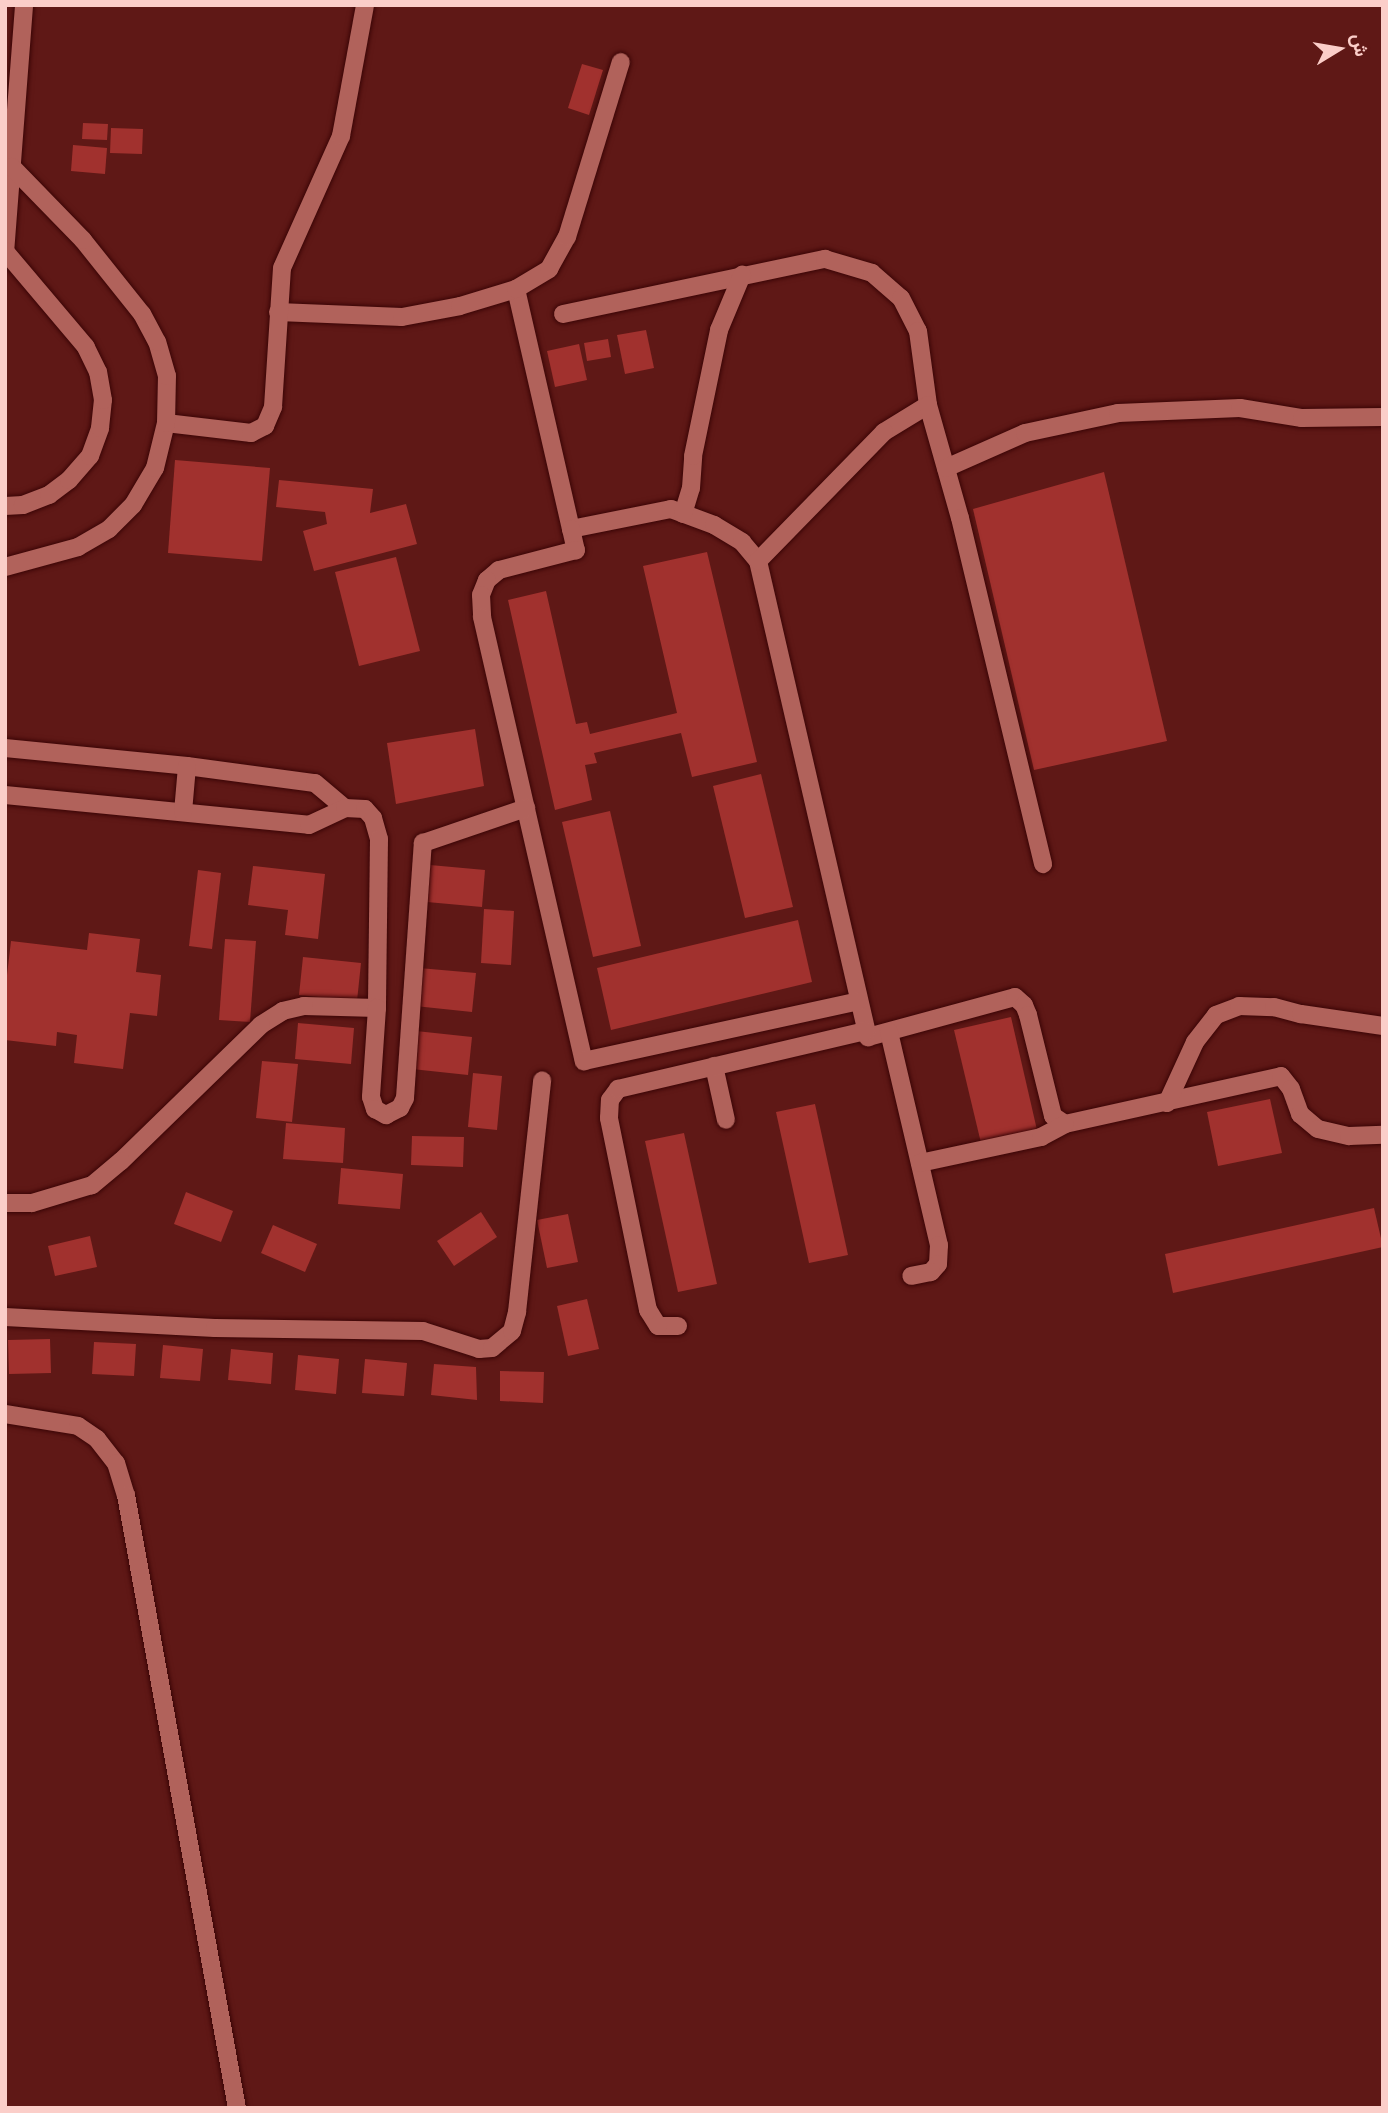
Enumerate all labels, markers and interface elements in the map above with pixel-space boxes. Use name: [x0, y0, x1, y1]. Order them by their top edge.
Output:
north arrow: [1304, 14, 1374, 84]
text: ش: [1347, 31, 1374, 58]

